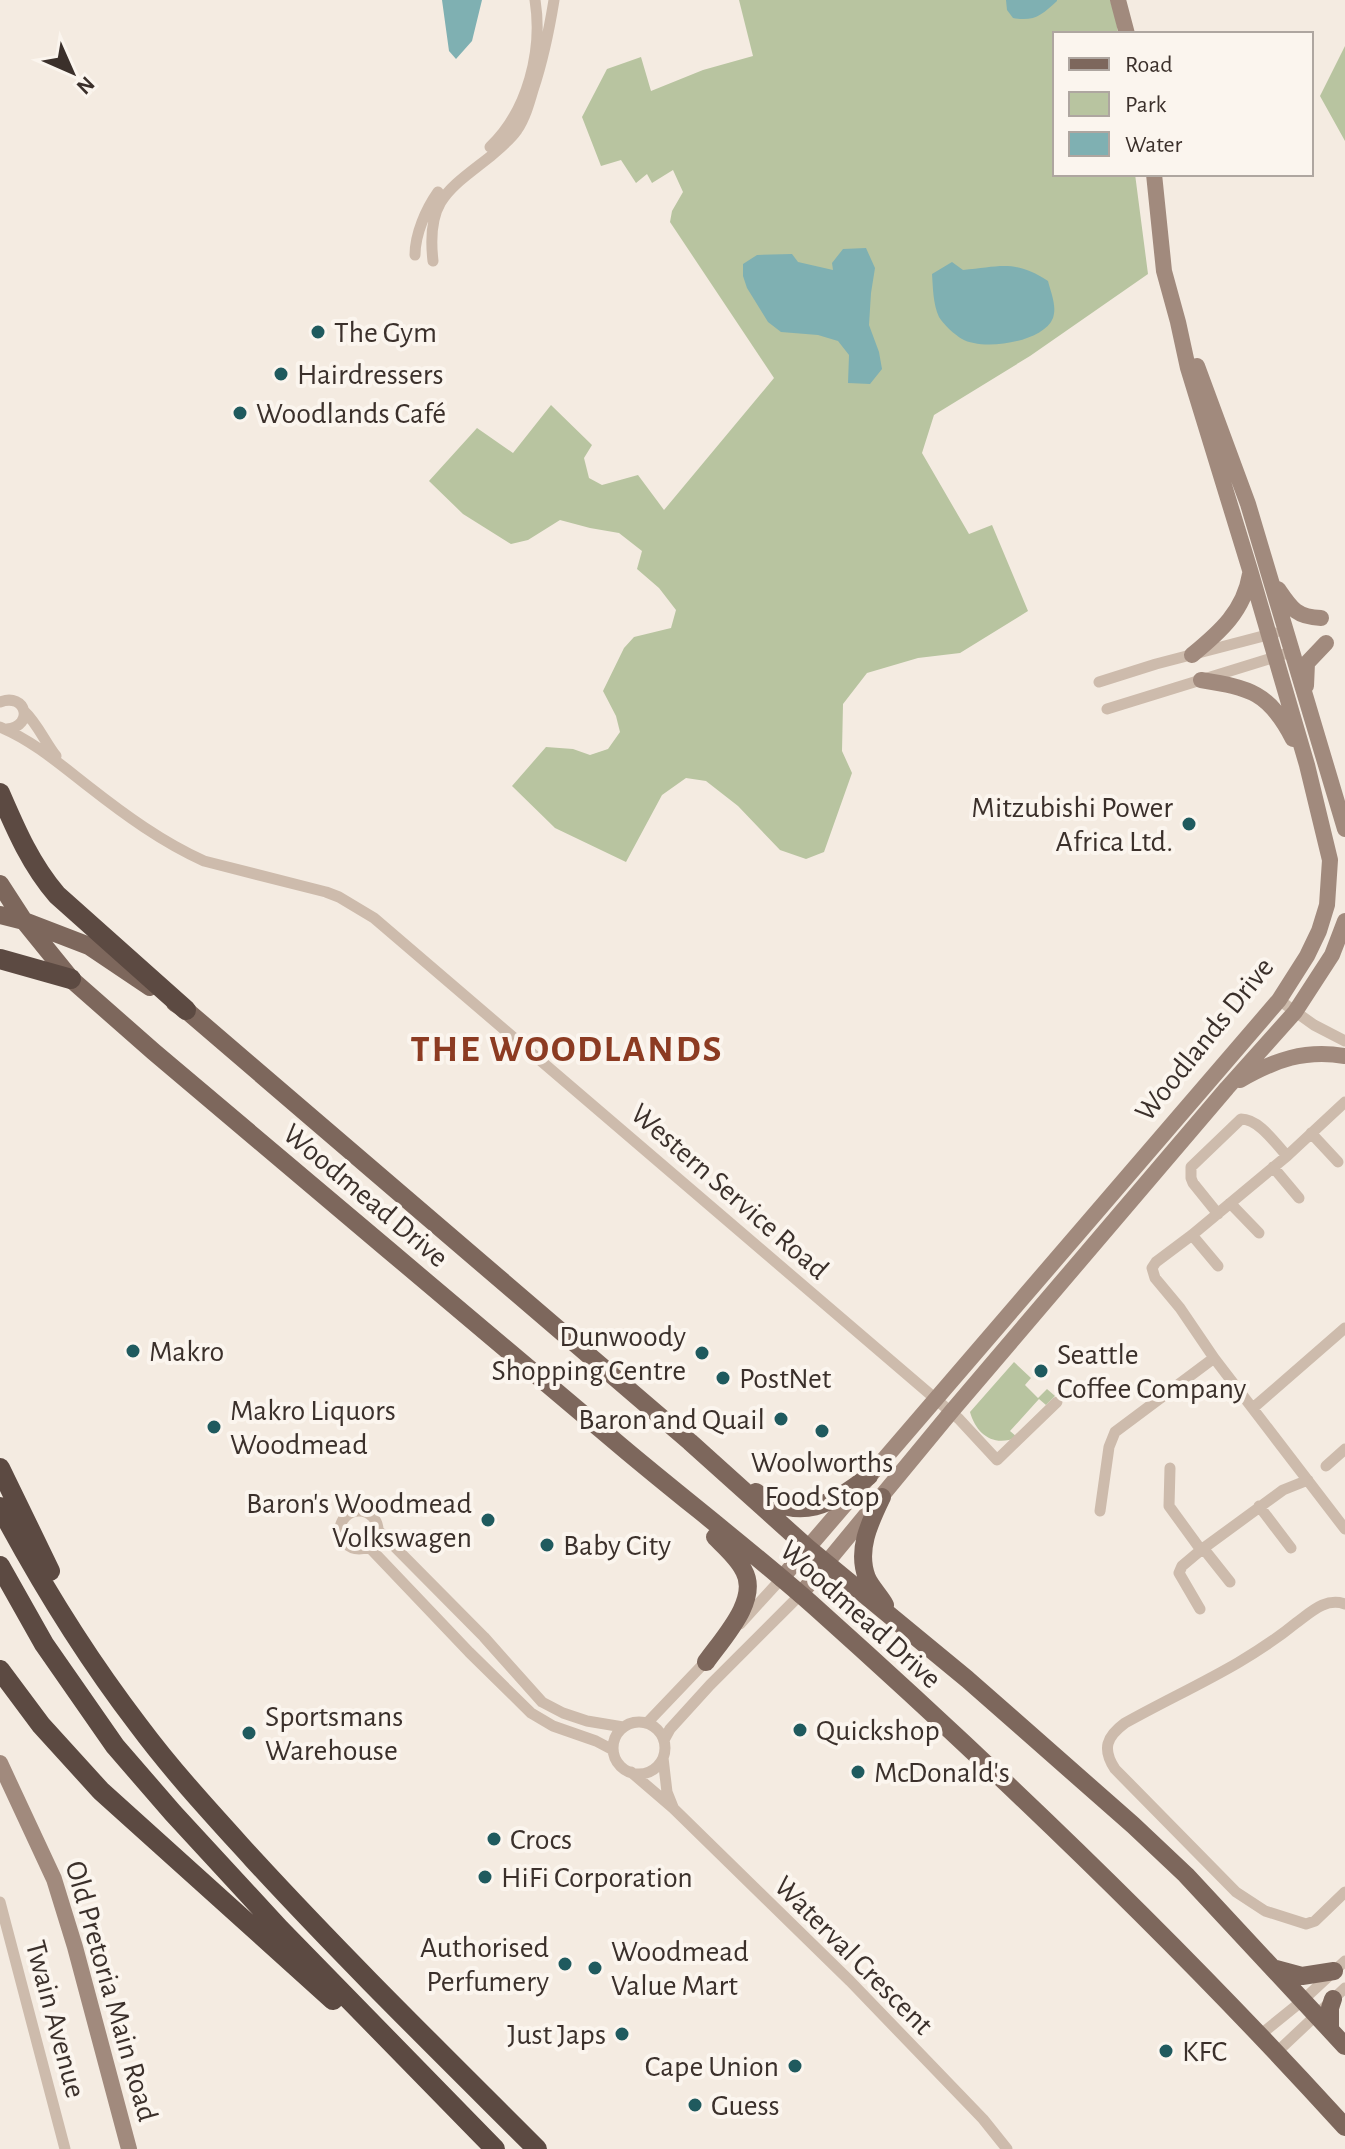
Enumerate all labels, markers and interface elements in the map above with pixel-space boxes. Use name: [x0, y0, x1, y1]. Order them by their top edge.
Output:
north arrow: [32, 32, 112, 112]
legend: [1053, 32, 1313, 176]
text: Road: [1125, 53, 1173, 77]
text: N: [72, 72, 99, 99]
text: Park: [1125, 93, 1166, 117]
text: Water: [1125, 133, 1183, 157]
place label: The Gym: [334, 318, 437, 348]
marker: The Gym: [309, 323, 327, 341]
place label: Hairdressers: [297, 360, 444, 390]
marker: Hairdressers: [272, 365, 290, 383]
place label: Woodlands Café: [256, 399, 446, 429]
marker: Woodlands Café: [231, 404, 249, 422]
place label: Mitzubishi Power Africa Ltd.: [971, 793, 1173, 857]
marker: Mitzubishi Power Africa Ltd.: [1180, 815, 1198, 833]
street label: Woodlands Drive: [1130, 952, 1280, 1127]
district label: THE WOODLANDS: [411, 1031, 723, 1069]
street label: Western Service Road: [625, 1098, 834, 1285]
street label: Woodmead Drive: [277, 1118, 454, 1273]
place label: Dunwoody Shopping Centre: [492, 1322, 686, 1386]
place label: Makro: [149, 1337, 224, 1367]
place label: Seattle Coffee Company: [1057, 1340, 1247, 1404]
marker: Makro: [124, 1342, 142, 1360]
marker: Dunwoody Shopping Centre: [693, 1344, 711, 1362]
marker: Seattle Coffee Company: [1032, 1362, 1050, 1380]
place label: PostNet: [739, 1364, 832, 1394]
marker: PostNet: [714, 1369, 732, 1387]
place label: Makro Liquors Woodmead: [230, 1396, 396, 1460]
place label: Baron and Quail: [578, 1405, 765, 1435]
marker: Baron and Quail: [772, 1410, 790, 1428]
marker: Makro Liquors Woodmead: [205, 1418, 223, 1436]
marker: Woolworths Food Stop: [813, 1422, 831, 1440]
place label: Woolworths Food Stop: [751, 1448, 893, 1512]
place label: Baron's Woodmead Volkswagen: [246, 1489, 472, 1553]
marker: Baron's Woodmead Volkswagen: [479, 1511, 497, 1529]
place label: Baby City: [563, 1531, 671, 1561]
street label: Woodmead Drive: [774, 1535, 947, 1694]
marker: Baby City: [538, 1536, 556, 1554]
place label: Sportsmans Warehouse: [265, 1702, 403, 1766]
place label: Quickshop: [816, 1716, 940, 1746]
marker: Quickshop: [791, 1721, 809, 1739]
marker: Sportsmans Warehouse: [240, 1724, 258, 1742]
place label: McDonald's: [874, 1758, 1010, 1788]
marker: McDonald's: [849, 1763, 867, 1781]
place label: Crocs: [510, 1825, 572, 1855]
marker: Crocs: [485, 1830, 503, 1848]
street label: Old Pretoria Main Road: [59, 1858, 163, 2125]
place label: HiFi Corporation: [501, 1863, 693, 1893]
marker: HiFi Corporation: [476, 1868, 494, 1886]
street label: Waterval Crescent: [768, 1871, 939, 2041]
place label: Authorised Perfumery: [420, 1933, 549, 1997]
street label: Twain Avenue: [20, 1937, 90, 2101]
place label: Woodmead Value Mart: [611, 1937, 749, 2001]
marker: Authorised Perfumery: [556, 1955, 574, 1973]
marker: Woodmead Value Mart: [586, 1959, 604, 1977]
place label: Just Japs: [507, 2020, 606, 2050]
marker: Just Japs: [613, 2025, 631, 2043]
place label: KFC: [1182, 2037, 1227, 2067]
marker: KFC: [1157, 2042, 1175, 2060]
place label: Cape Union: [645, 2052, 779, 2082]
marker: Cape Union: [786, 2057, 804, 2075]
place label: Guess: [711, 2091, 780, 2121]
marker: Guess: [686, 2096, 704, 2114]

